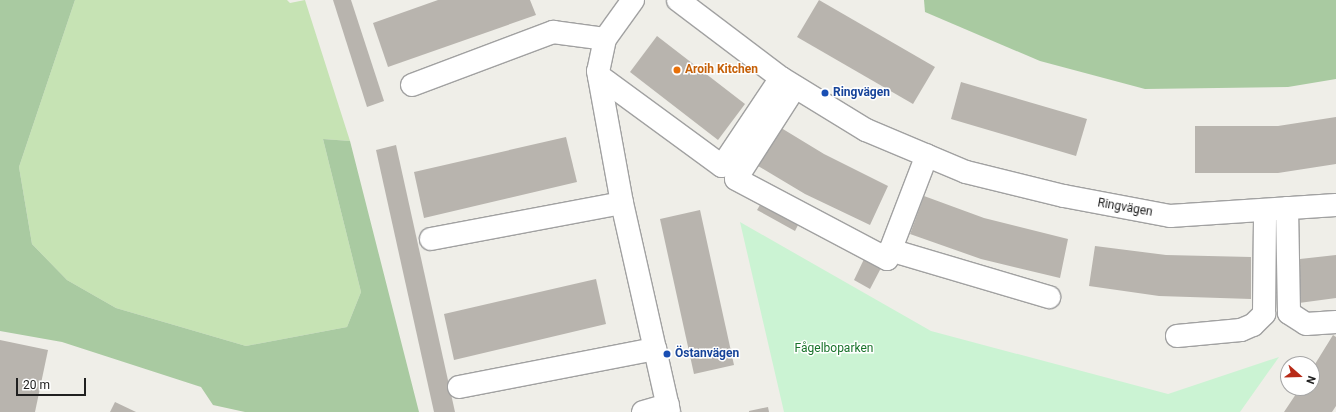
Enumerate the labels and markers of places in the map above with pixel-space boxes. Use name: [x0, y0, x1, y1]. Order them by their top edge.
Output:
place label: Aroih Kitchen: [685, 63, 758, 77]
marker: Aroih Kitchen: [672, 65, 682, 75]
place label: Ringvägen: [833, 86, 890, 100]
marker: Ringvägen: [820, 88, 830, 98]
place label: Östanvägen: [675, 347, 739, 361]
marker: Östanvägen: [662, 349, 672, 359]

